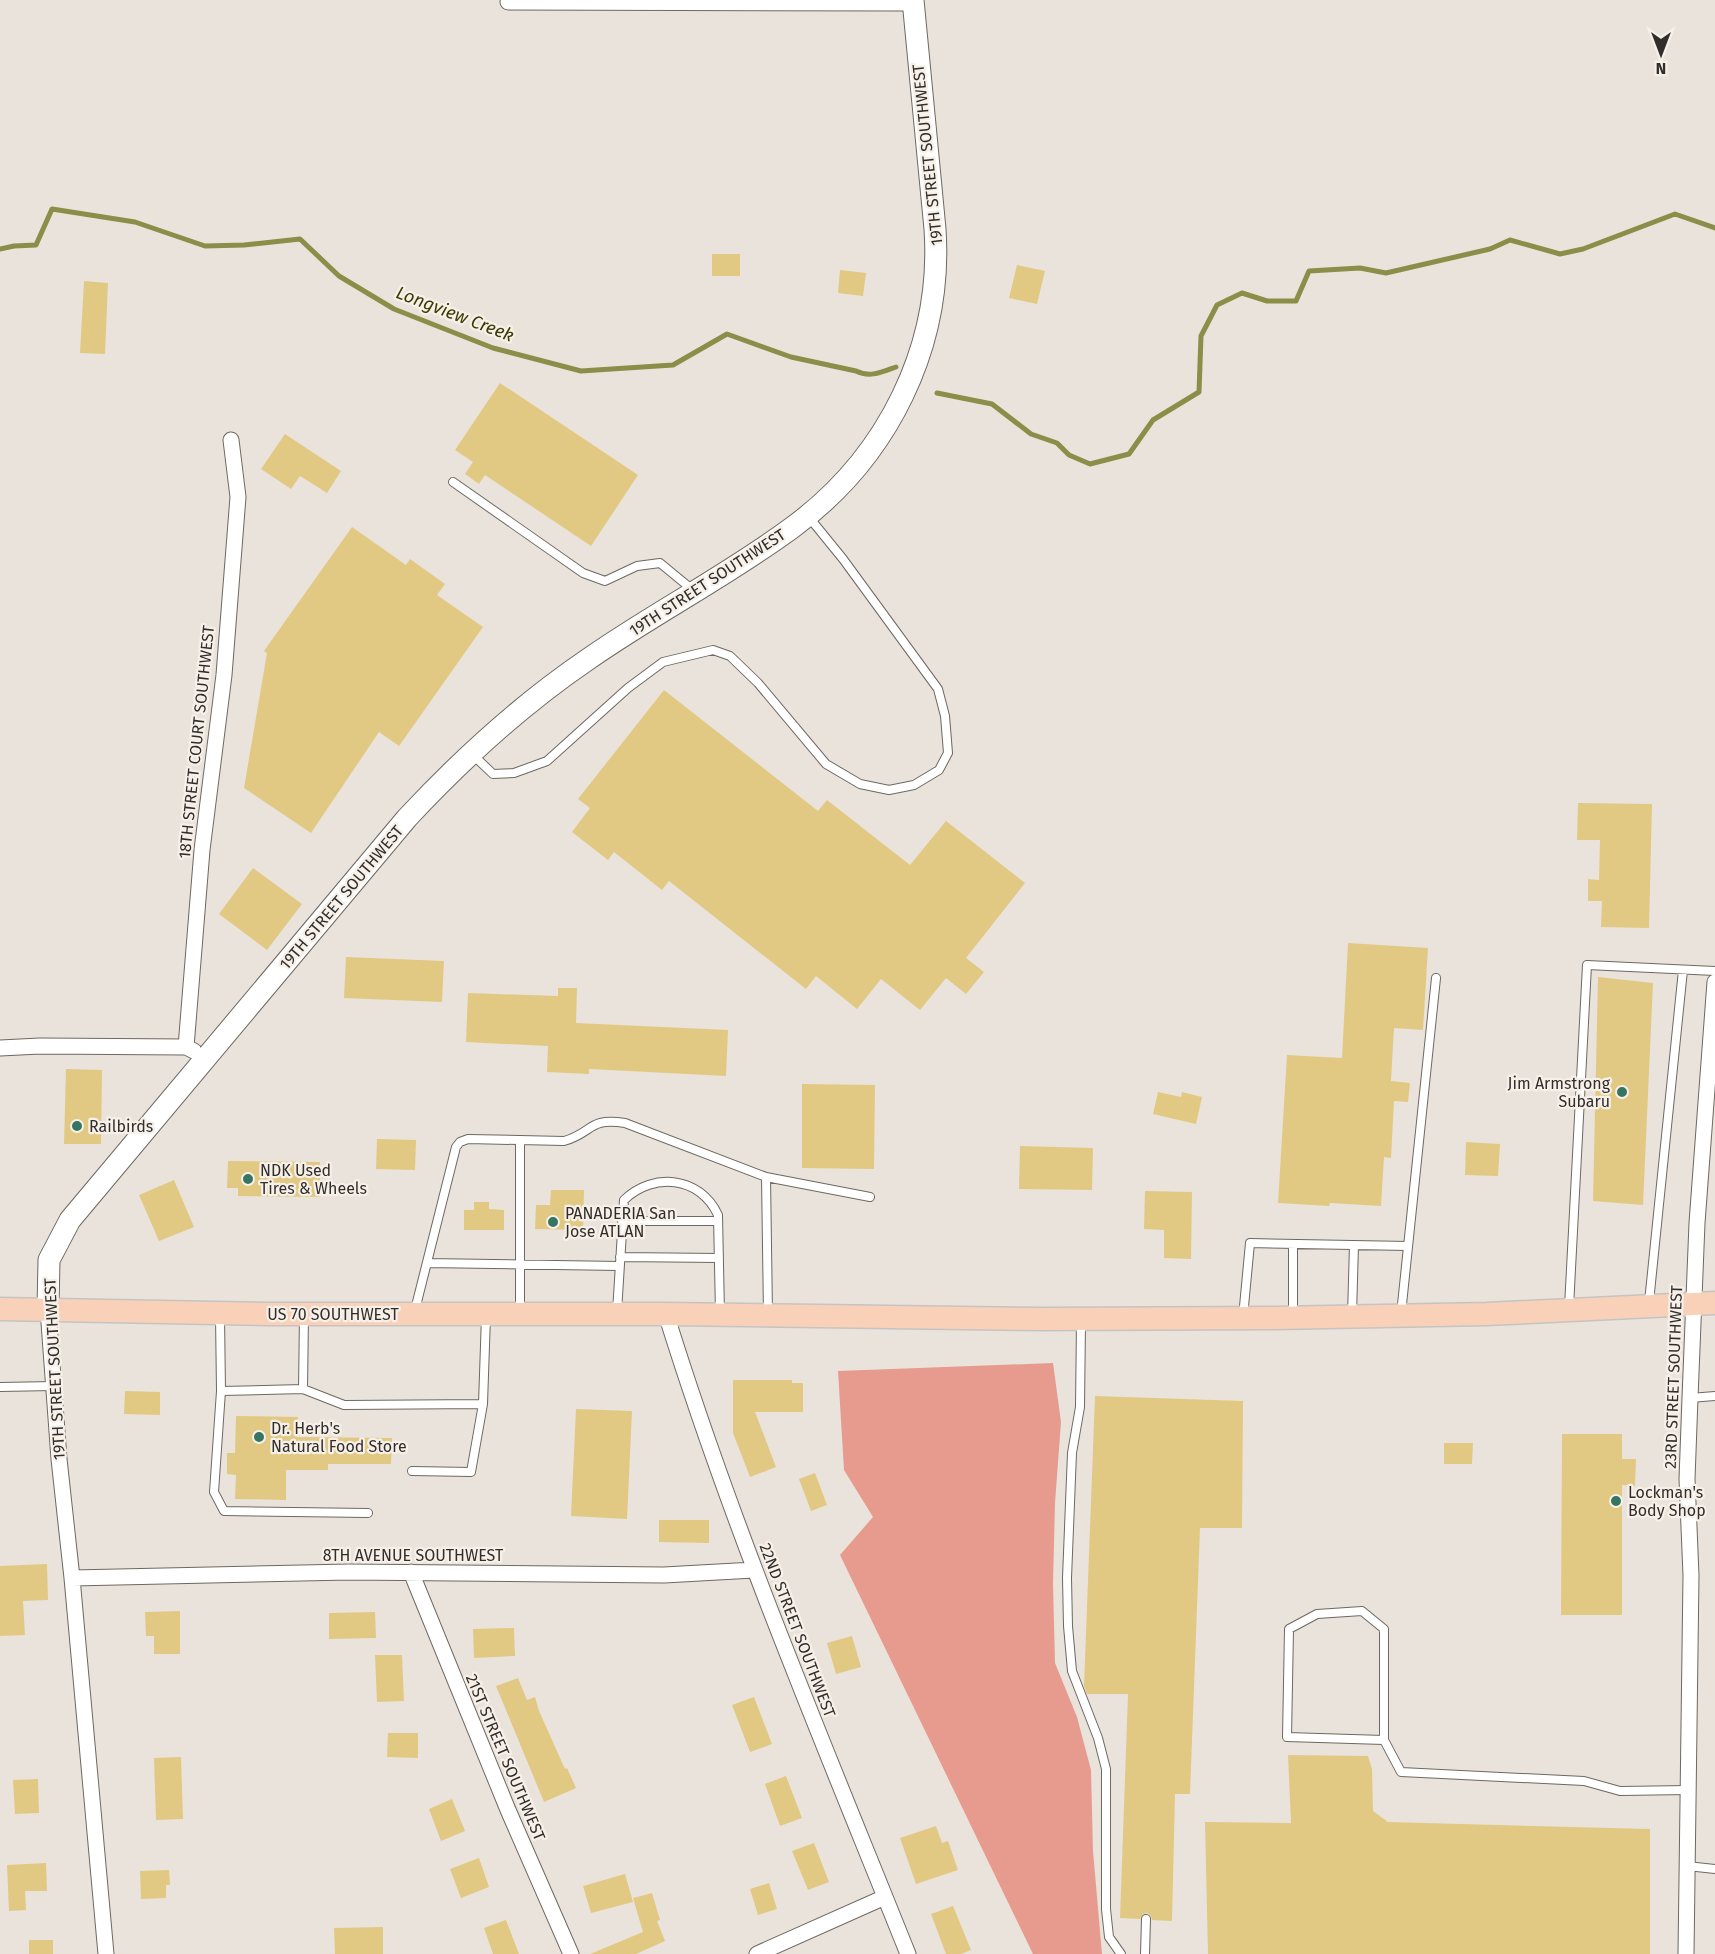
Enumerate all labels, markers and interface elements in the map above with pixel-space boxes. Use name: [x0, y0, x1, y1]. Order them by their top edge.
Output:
north arrow: [1631, 24, 1691, 84]
text: N: [1656, 59, 1666, 78]
street label: 19TH STREET SOUTHWEST: [908, 63, 946, 247]
water label: Longview Creek: [393, 281, 517, 347]
street label: 19TH STREET SOUTHWEST: [626, 524, 789, 640]
street label: 18TH STREET COURT SOUTHWEST: [175, 624, 218, 860]
street label: 19TH STREET SOUTHWEST: [276, 821, 408, 973]
place label: Jim Armstrong Subaru: [1508, 1074, 1611, 1111]
marker: Jim Armstrong Subaru: [1615, 1085, 1629, 1099]
place label: Railbirds: [89, 1117, 153, 1136]
marker: Railbirds: [70, 1119, 84, 1133]
place label: NDK Used Tires & Wheels: [260, 1161, 367, 1198]
marker: NDK Used Tires & Wheels: [241, 1172, 255, 1186]
place label: PANADERIA San Jose ATLAN: [565, 1204, 676, 1241]
marker: PANADERIA San Jose ATLAN: [546, 1215, 560, 1229]
street label: 19TH STREET SOUTHWEST: [40, 1277, 69, 1460]
street label: 23RD STREET SOUTHWEST: [1661, 1284, 1686, 1469]
street label: US 70 SOUTHWEST: [267, 1305, 399, 1324]
place label: Dr. Herb's Natural Food Store: [271, 1419, 407, 1456]
marker: Dr. Herb's Natural Food Store: [252, 1430, 266, 1444]
place label: Lockman's Body Shop: [1628, 1483, 1706, 1520]
marker: Lockman's Body Shop: [1609, 1494, 1623, 1508]
street label: 22ND STREET SOUTHWEST: [756, 1540, 840, 1721]
street label: 8TH AVENUE SOUTHWEST: [323, 1546, 504, 1565]
street label: 21ST STREET SOUTHWEST: [462, 1671, 550, 1844]

